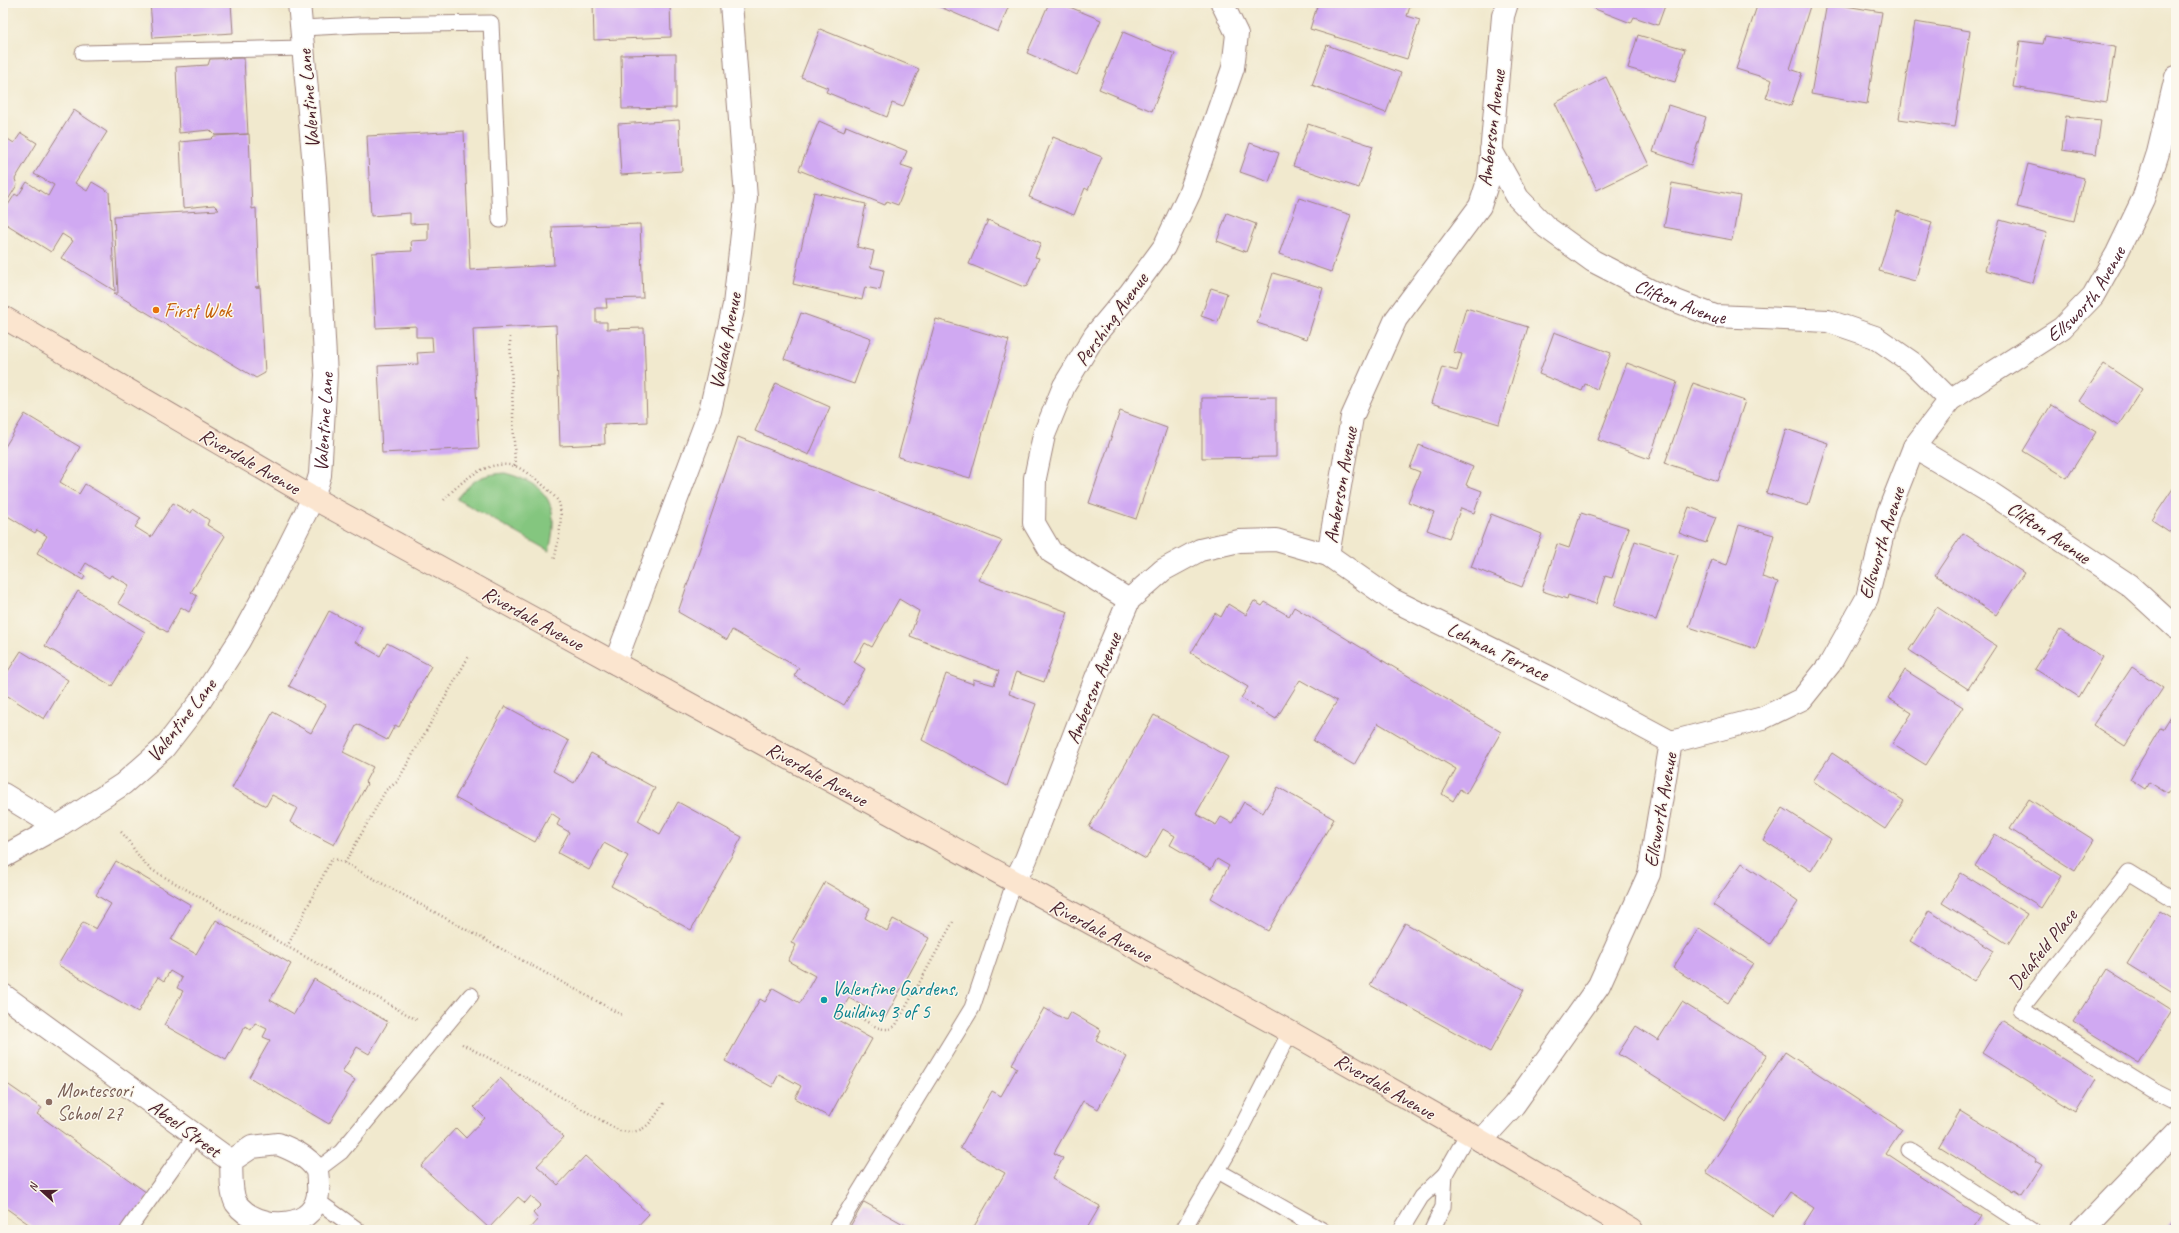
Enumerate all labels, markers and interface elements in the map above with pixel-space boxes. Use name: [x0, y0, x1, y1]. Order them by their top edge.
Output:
street label: Valentine Lane: [292, 47, 325, 149]
street label: Amberson Avenue: [1472, 67, 1511, 188]
street label: Ellsworth Avenue: [2042, 241, 2132, 348]
street label: Pershing Avenue: [1069, 267, 1154, 371]
street label: Clifton Avenue: [1631, 273, 1727, 330]
street label: Valdale Avenue: [704, 289, 747, 391]
place label: First Wok: [164, 298, 233, 323]
marker: First Wok: [151, 305, 161, 315]
street label: Valentine Lane: [308, 370, 339, 472]
street label: Riverdale Avenue: [195, 423, 306, 501]
street label: Amberson Avenue: [1318, 424, 1363, 545]
street label: Ellsworth Avenue: [1853, 483, 1911, 602]
street label: Clifton Avenue: [2002, 495, 2096, 570]
street label: Riverdale Avenue: [478, 580, 589, 657]
street label: Lehman Terrace: [1443, 616, 1554, 687]
street label: Amberson Avenue: [1060, 628, 1128, 747]
street label: Valentine Lane: [141, 672, 223, 767]
street label: Riverdale Avenue: [762, 736, 873, 813]
street label: Ellsworth Avenue: [1638, 750, 1683, 869]
street label: Riverdale Avenue: [1046, 893, 1157, 968]
street label: Delafield Place: [2002, 903, 2083, 995]
place label: Valentine Gardens, Building 3 of 5: [832, 976, 958, 1024]
marker: Valentine Gardens, Building 3 of 5: [819, 995, 829, 1005]
street label: Riverdale Avenue: [1330, 1048, 1441, 1126]
place label: Montessori School 27: [57, 1078, 134, 1126]
street label: Abeel Street: [144, 1094, 228, 1164]
marker: Montessori School 27: [44, 1097, 54, 1107]
north arrow: [22, 1171, 62, 1211]
text: N: [25, 1180, 41, 1193]

